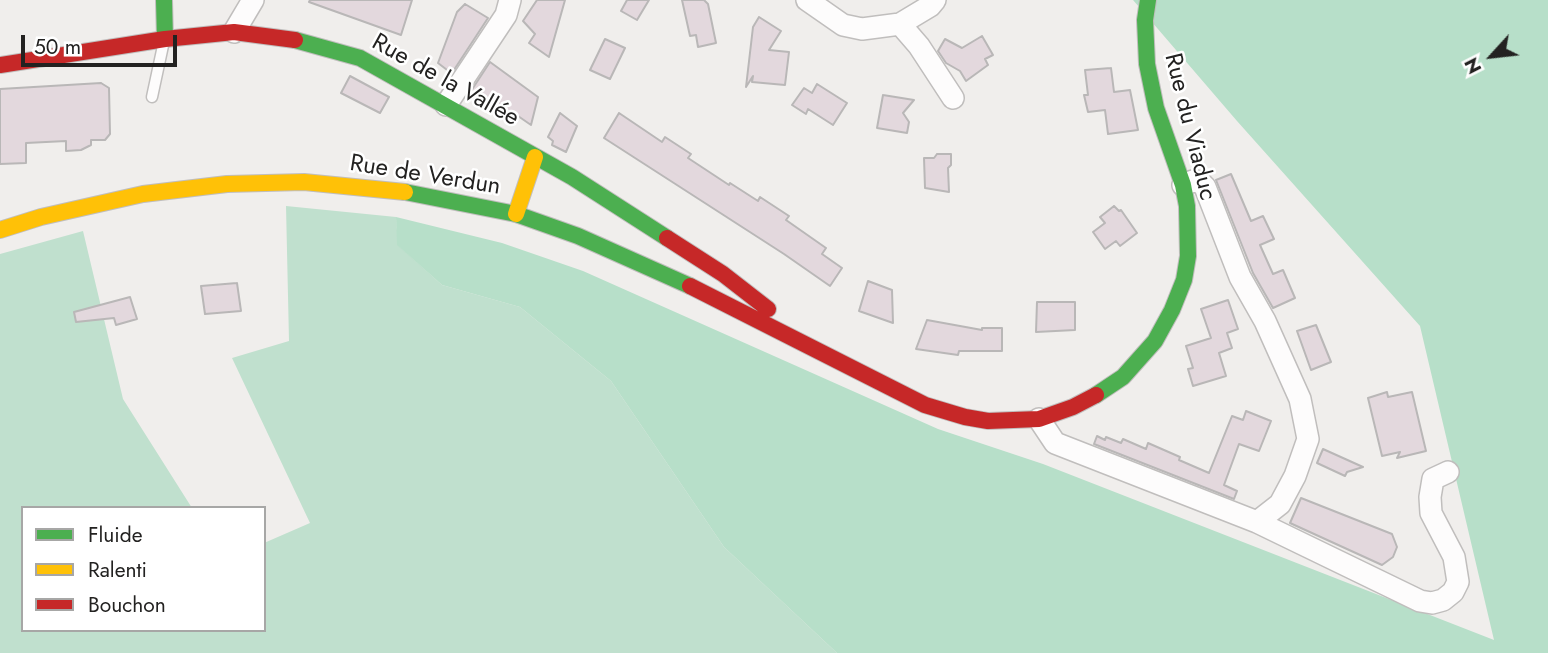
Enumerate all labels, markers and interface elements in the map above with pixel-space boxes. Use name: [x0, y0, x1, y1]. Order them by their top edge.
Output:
scale bar: [24, 21, 180, 65]
north arrow: [1457, 21, 1527, 91]
street label: Rue de la Vallée: [366, 29, 524, 133]
text: 50 m: [34, 32, 81, 62]
street label: Rue du Viaduc: [1157, 51, 1221, 203]
text: N: [1457, 53, 1488, 79]
street label: Rue de Verdun: [348, 150, 502, 202]
legend: [21, 506, 266, 632]
text: Fluide: [88, 520, 143, 550]
text: Ralenti: [88, 555, 147, 585]
text: Bouchon: [88, 590, 166, 620]

